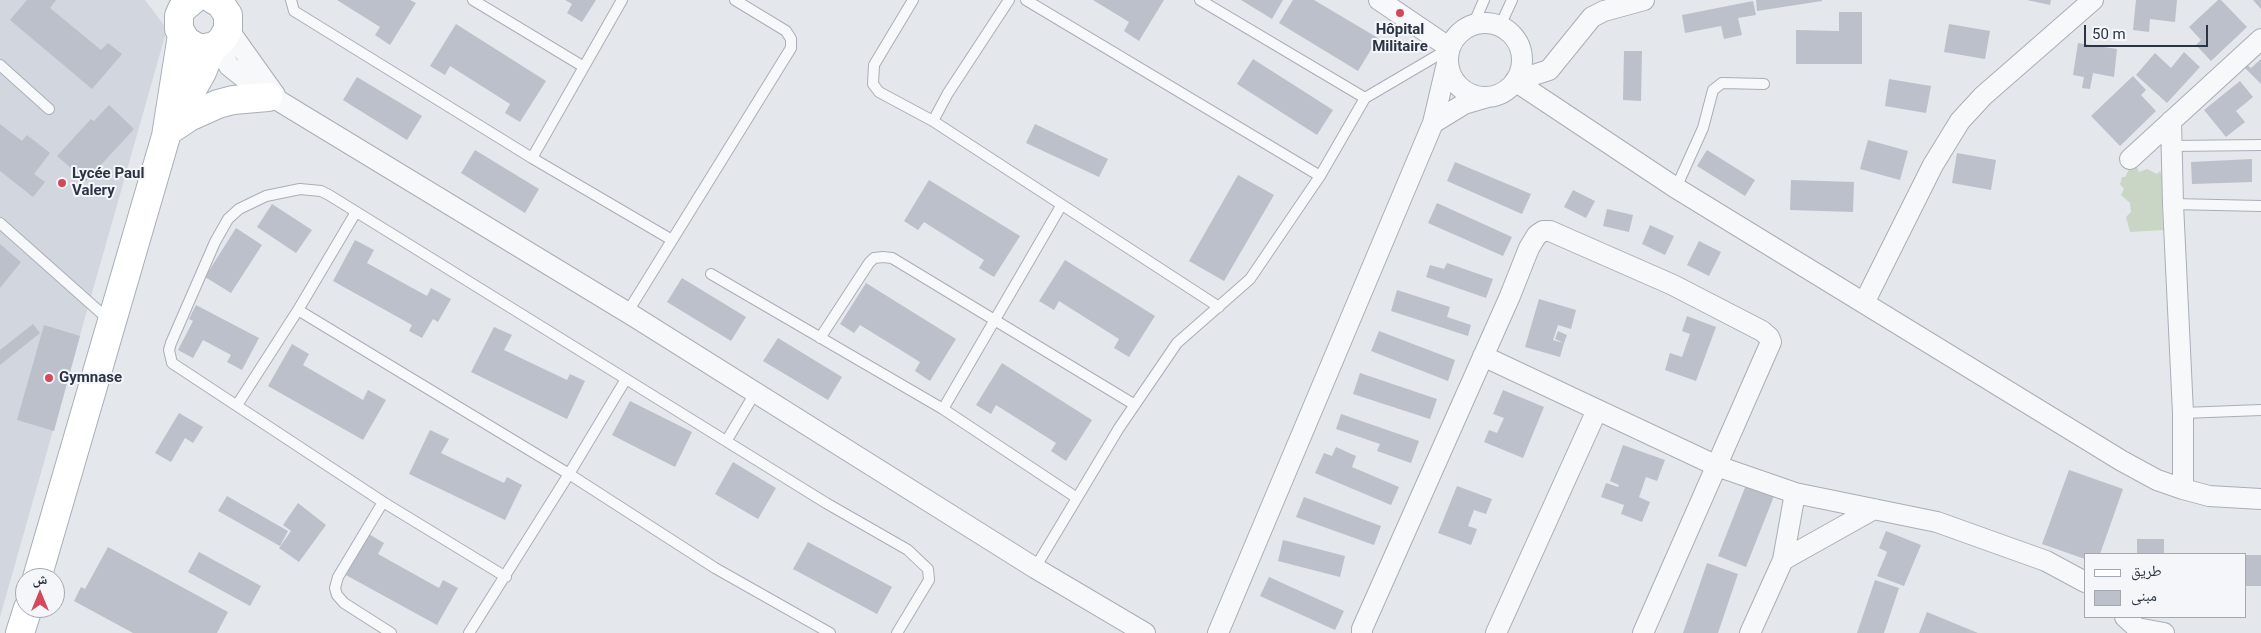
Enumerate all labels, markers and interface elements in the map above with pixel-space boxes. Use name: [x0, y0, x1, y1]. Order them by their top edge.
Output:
marker: Hôpital Militaire: [1394, 7, 1406, 19]
scale bar: [2086, 15, 2210, 47]
place label: Hôpital Militaire: [1372, 21, 1428, 56]
text: 50 m: [2092, 25, 2126, 43]
place label: Lycée Paul Valery: [72, 165, 144, 200]
marker: Lycée Paul Valery: [56, 177, 68, 189]
place label: Gymnase: [59, 369, 122, 387]
marker: Gymnase: [43, 372, 55, 384]
legend: [2084, 553, 2246, 618]
text: طريق: [2131, 562, 2162, 580]
north arrow: [15, 568, 65, 618]
text: ش: [33, 571, 47, 587]
text: مبنى: [2131, 587, 2157, 605]

